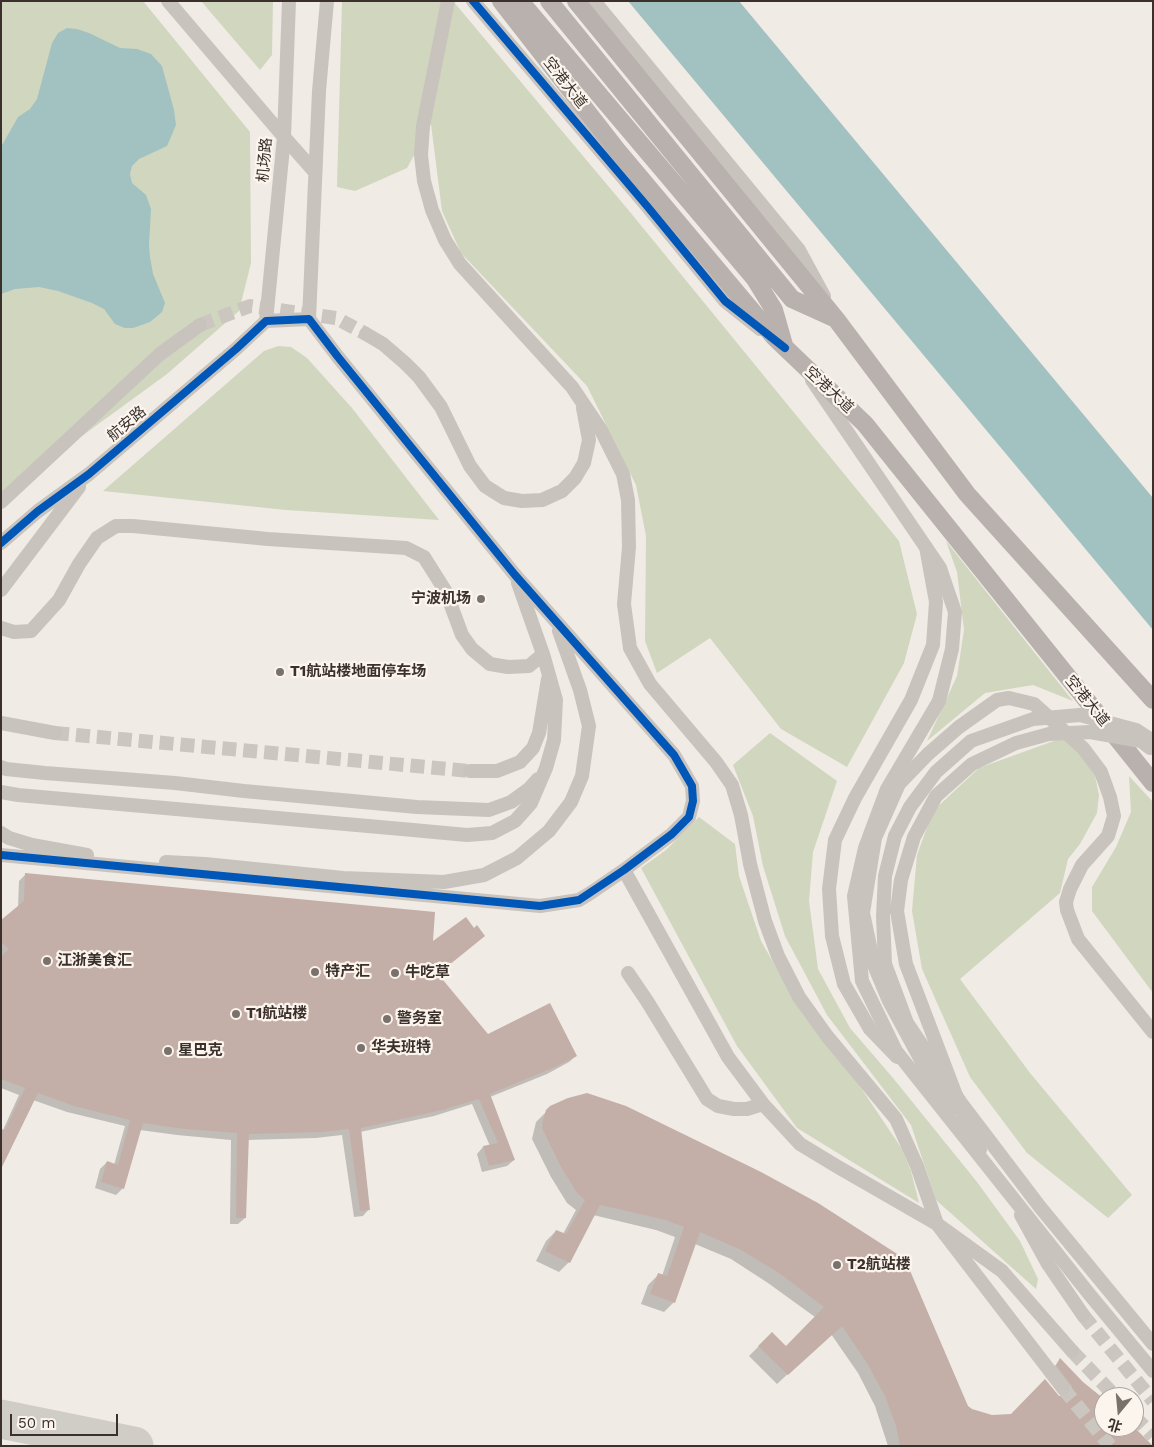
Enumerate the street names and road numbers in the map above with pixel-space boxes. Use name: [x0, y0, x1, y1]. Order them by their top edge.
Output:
street label: 空港大道: [539, 54, 591, 112]
street label: 机场路: [254, 137, 276, 183]
street label: 空港大道: [801, 363, 857, 417]
street label: 航安路: [104, 403, 150, 445]
street label: 空港大道: [1061, 672, 1113, 730]

